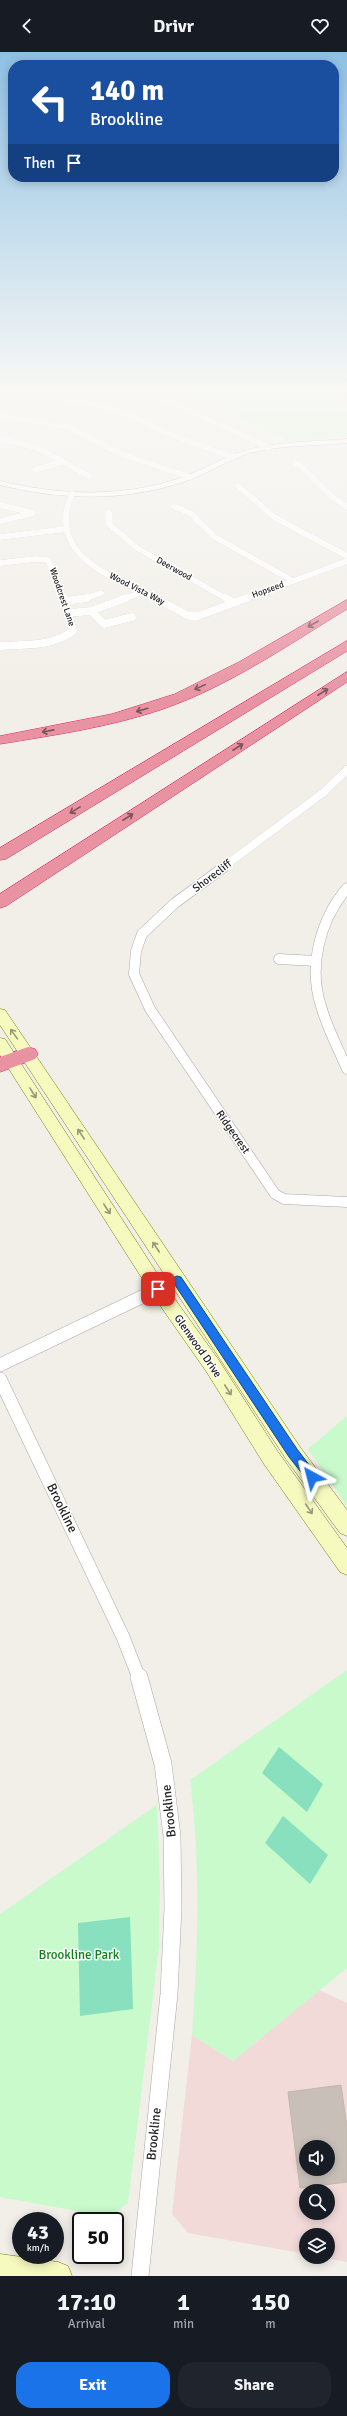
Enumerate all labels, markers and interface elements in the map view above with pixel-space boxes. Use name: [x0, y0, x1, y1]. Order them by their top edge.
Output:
icon: back: [16, 15, 38, 37]
text: Drivr: [153, 15, 194, 37]
icon: heart: [309, 15, 331, 37]
text: 140 m: [90, 74, 164, 108]
icon: left: [24, 76, 76, 128]
text: Brookline: [90, 108, 163, 130]
icon: arrive: [63, 152, 85, 174]
text: Then: [24, 154, 55, 172]
street label: Deerwood: [154, 555, 194, 583]
street label: Woodcrest Lane: [47, 566, 77, 628]
street label: Wood Vista Way: [107, 570, 167, 608]
street label: Hopseed: [250, 579, 286, 601]
one-way arrow: [307, 620, 319, 628]
one-way arrow: [194, 684, 206, 692]
one-way arrow: [317, 687, 329, 695]
one-way arrow: [136, 707, 149, 714]
one-way arrow: [42, 727, 55, 735]
one-way arrow: [232, 742, 243, 751]
one-way arrow: [70, 806, 81, 814]
one-way arrow: [122, 813, 133, 821]
street label: Shorecliff: [190, 857, 235, 895]
one-way arrow: [10, 1029, 18, 1040]
one-way arrow: [29, 1087, 37, 1098]
street label: Ridgecrest: [213, 1108, 253, 1156]
one-way arrow: [77, 1129, 85, 1140]
one-way arrow: [103, 1203, 111, 1215]
one-way arrow: [151, 1242, 160, 1253]
pin: [141, 1272, 175, 1306]
icon: arrive: [147, 1278, 169, 1300]
street label: Glenwood Drive: [172, 1312, 224, 1380]
one-way arrow: [224, 1384, 232, 1395]
position arrow: [291, 1456, 333, 1498]
street label: Brookline: [43, 1481, 81, 1535]
one-way arrow: [305, 1504, 313, 1515]
street label: Brookline: [158, 1784, 180, 1838]
park label: Brookline Park: [39, 1947, 120, 1963]
street label: Brookline: [143, 2107, 165, 2161]
map controls: [299, 2140, 335, 2264]
button: sound: [299, 2140, 335, 2176]
button: search: [299, 2184, 335, 2220]
speed limit sign: 50: [72, 2212, 124, 2264]
text: 43: [27, 2220, 49, 2245]
button: layers: [299, 2228, 335, 2264]
text: km/h: [27, 2242, 49, 2254]
text: 17:10: [57, 2287, 116, 2317]
text: 1: [177, 2287, 190, 2317]
text: 150: [251, 2287, 290, 2317]
text: Arrival: [68, 2316, 105, 2332]
text: min: [173, 2316, 194, 2332]
text: m: [265, 2316, 276, 2332]
button: Exit: [16, 2362, 170, 2408]
button: Share: [178, 2362, 331, 2408]

